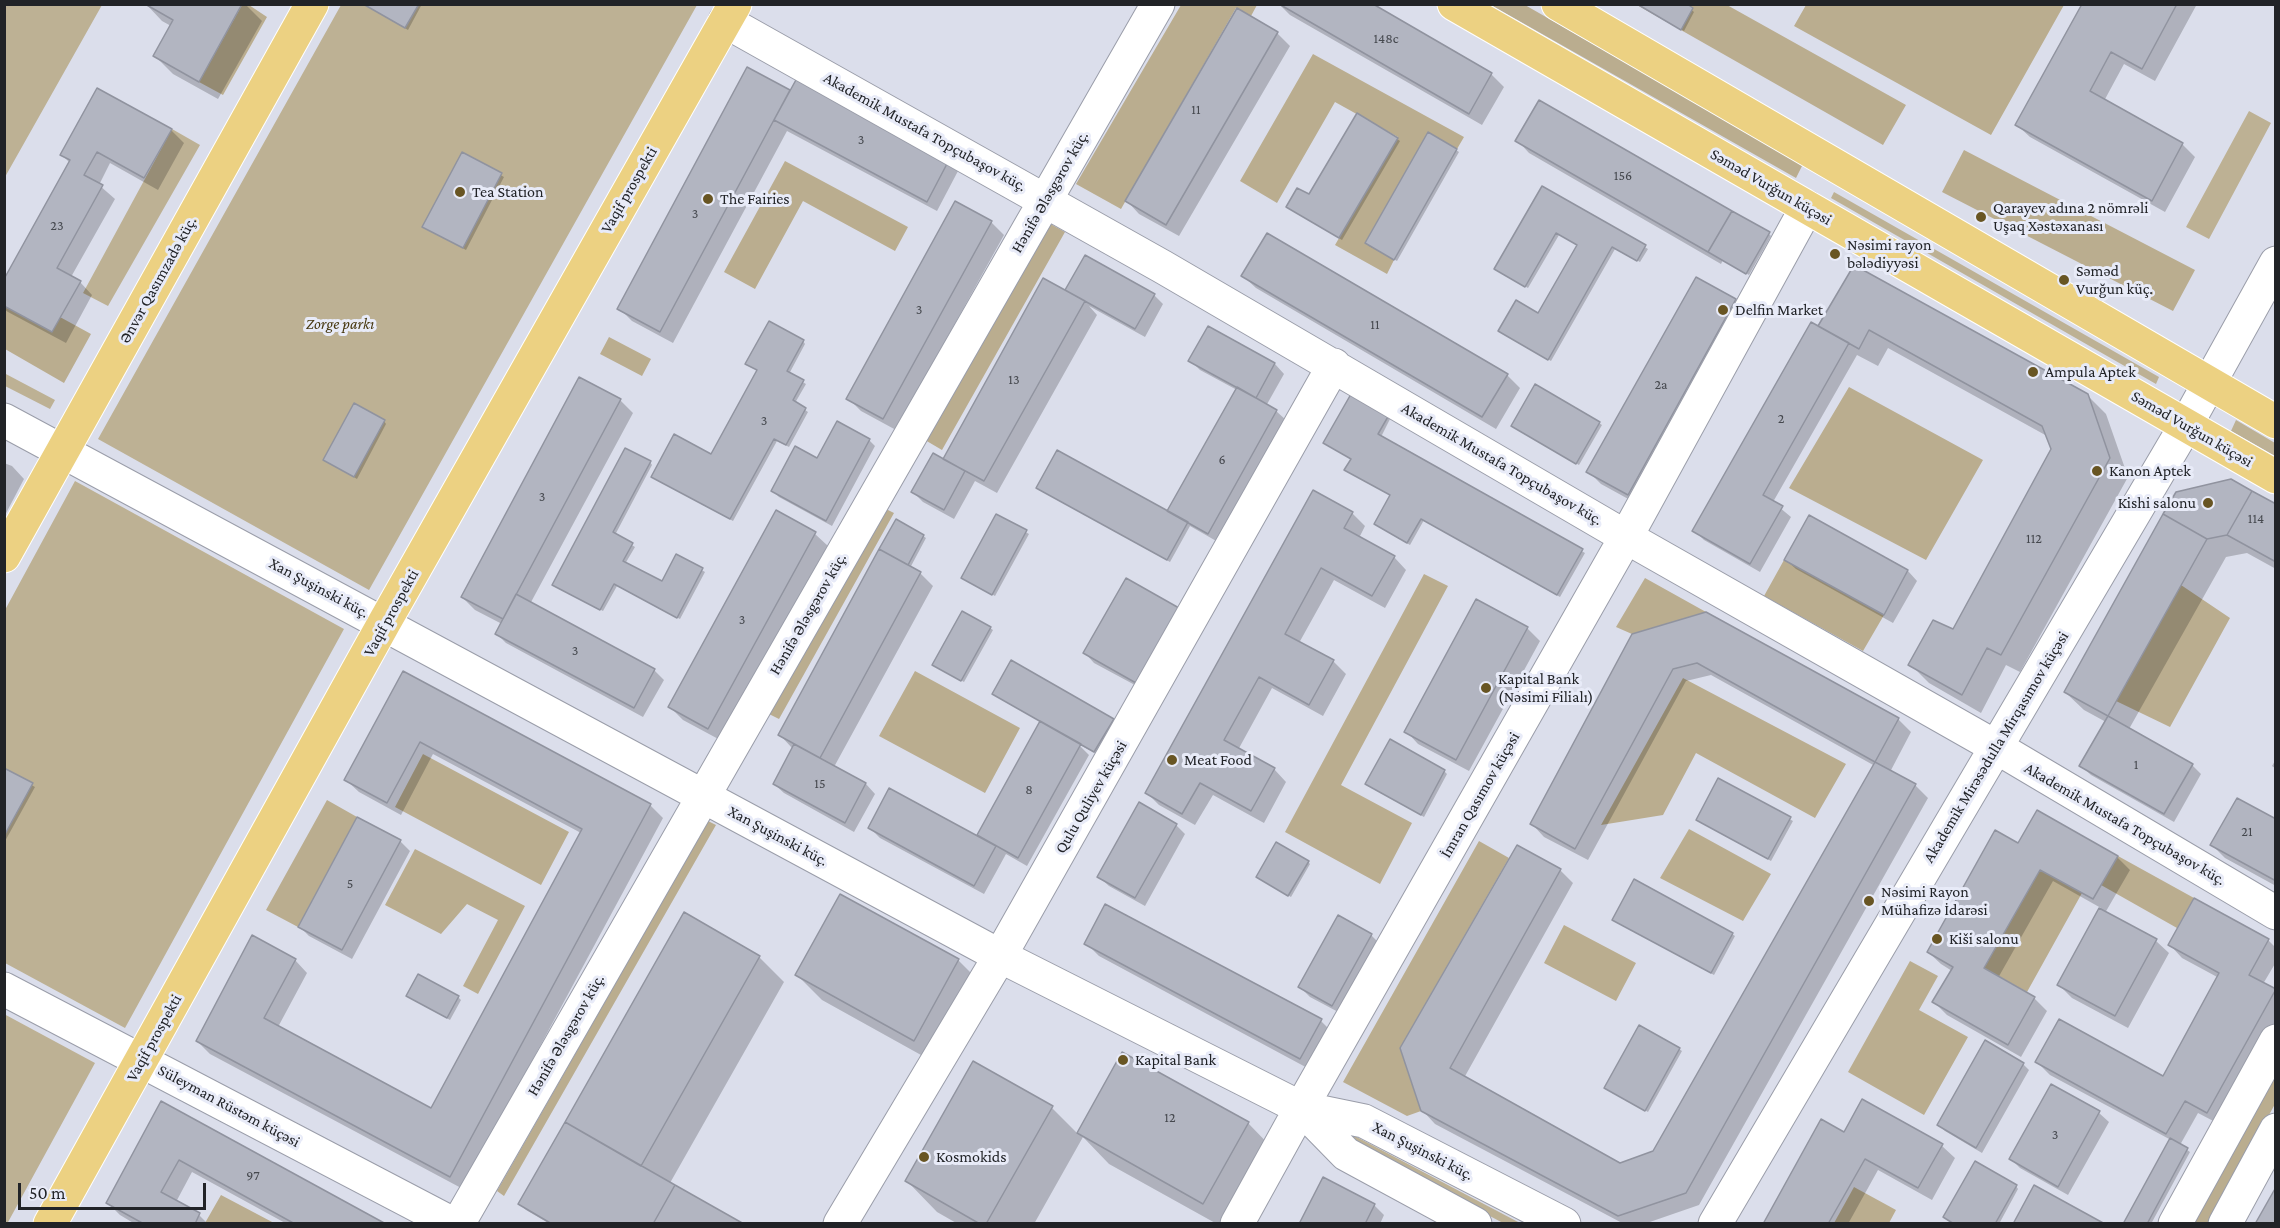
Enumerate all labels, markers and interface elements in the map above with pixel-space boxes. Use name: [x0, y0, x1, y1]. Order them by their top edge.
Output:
house number: 148c: [1373, 31, 1399, 47]
street label: Akademik Mustafa Topçubaşov küç.: [820, 68, 1030, 196]
house number: 11: [1191, 102, 1201, 118]
street label: Hənifə Ələsgərov küç.: [1007, 128, 1093, 256]
house number: 3: [858, 132, 864, 148]
street label: Vaqif prospekti: [597, 143, 661, 237]
street label: Səməd Vurğun küçəsi: [1707, 144, 1835, 230]
house number: 156: [1614, 168, 1632, 184]
place label: Tea Station: [472, 182, 544, 202]
marker: Tea Station: [453, 185, 467, 199]
place label: The Fairies: [720, 189, 790, 209]
marker: The Fairies: [701, 192, 715, 206]
place label: Qarayev adına 2 nömrəli Uşaq Xəstəxanası: [1993, 198, 2148, 236]
house number: 3: [692, 206, 698, 222]
marker: Qarayev adına 2 nömrəli Uşaq Xəstəxanası: [1974, 210, 1988, 224]
street label: Ənvər Qasımzadə küç.: [115, 213, 201, 347]
house number: 23: [50, 218, 64, 234]
place label: Nəsimi rayon bələdiyyəsi: [1847, 235, 1932, 273]
marker: Nəsimi rayon bələdiyyəsi: [1828, 247, 1842, 261]
place label: Səməd Vurğun küç.: [2076, 261, 2153, 299]
marker: Səməd Vurğun küç.: [2057, 273, 2071, 287]
place label: Delfin Market: [1735, 300, 1823, 320]
house number: 3: [916, 302, 922, 318]
marker: Delfin Market: [1716, 303, 1730, 317]
park label: Zorge parkı: [306, 314, 374, 334]
house number: 11: [1370, 317, 1380, 333]
place label: Ampula Aptek: [2045, 362, 2136, 382]
marker: Ampula Aptek: [2026, 365, 2040, 379]
house number: 13: [1008, 372, 1020, 388]
house number: 2a: [1654, 377, 1668, 393]
street label: Səməd Vurğun küçəsi: [2128, 386, 2256, 472]
street label: Akademik Mustafa Topçubaşov küç.: [1398, 398, 1606, 530]
house number: 2: [1778, 411, 1784, 427]
house number: 3: [761, 413, 767, 429]
house number: 6: [1218, 452, 1226, 468]
place label: Kanon Aptek: [2109, 461, 2191, 481]
marker: Kanon Aptek: [2090, 464, 2104, 478]
house number: 3: [539, 489, 545, 505]
place label: Kishi salonu: [2118, 493, 2196, 513]
marker: Kishi salonu: [2201, 496, 2215, 510]
house number: 114: [2248, 511, 2264, 527]
house number: 112: [2026, 531, 2042, 547]
street label: Hənifə Ələsgərov küç.: [765, 550, 851, 678]
street label: Xan Şuşinski küç.: [266, 554, 372, 622]
street label: Vaqif prospekti: [359, 566, 423, 660]
house number: 3: [739, 612, 745, 628]
street label: Akademik Mirəsədulla Mirqasımov küçəsi: [1919, 628, 2073, 866]
house number: 3: [572, 643, 578, 659]
place label: Kapital Bank (Nəsimi Filialı): [1498, 669, 1593, 707]
marker: Kapital Bank (Nəsimi Filialı): [1479, 681, 1493, 695]
street label: İmran Qasımov küçəsi: [1436, 729, 1524, 861]
street label: Qulu Quliyev küçəsi: [1051, 737, 1131, 857]
place label: Meat Food: [1184, 750, 1252, 770]
marker: Meat Food: [1165, 753, 1179, 767]
house number: 1: [2134, 757, 2138, 773]
street label: Akademik Mustafa Topçubaşov küç.: [2021, 758, 2229, 890]
house number: 15: [814, 776, 826, 792]
house number: 8: [1025, 782, 1033, 798]
street label: Xan Şuşinski küç.: [725, 802, 831, 870]
house number: 21: [2241, 824, 2253, 840]
house number: 5: [347, 876, 353, 892]
place label: Nəsimi Rayon Mühafizə İdarəsi: [1881, 882, 1988, 920]
marker: Nəsimi Rayon Mühafizə İdarəsi: [1862, 894, 1876, 908]
place label: Kiši salonu: [1949, 929, 2019, 949]
marker: Kiši salonu: [1930, 932, 1944, 946]
street label: Hənifə Ələsgərov küç.: [523, 971, 609, 1099]
street label: Vaqif prospekti: [122, 991, 186, 1085]
place label: Kapital Bank: [1135, 1050, 1216, 1070]
marker: Kapital Bank: [1116, 1053, 1130, 1067]
street label: Süleyman Rüstəm küçəsi: [155, 1060, 303, 1152]
house number: 12: [1164, 1110, 1176, 1126]
street label: Xan Şuşinski küç.: [1369, 1117, 1477, 1185]
house number: 3: [2052, 1127, 2058, 1143]
place label: Kosmokids: [936, 1147, 1007, 1167]
marker: Kosmokids: [917, 1150, 931, 1164]
house number: 97: [246, 1168, 260, 1184]
scale bar: [21, 1171, 208, 1209]
text: 50 m: [29, 1183, 66, 1203]

